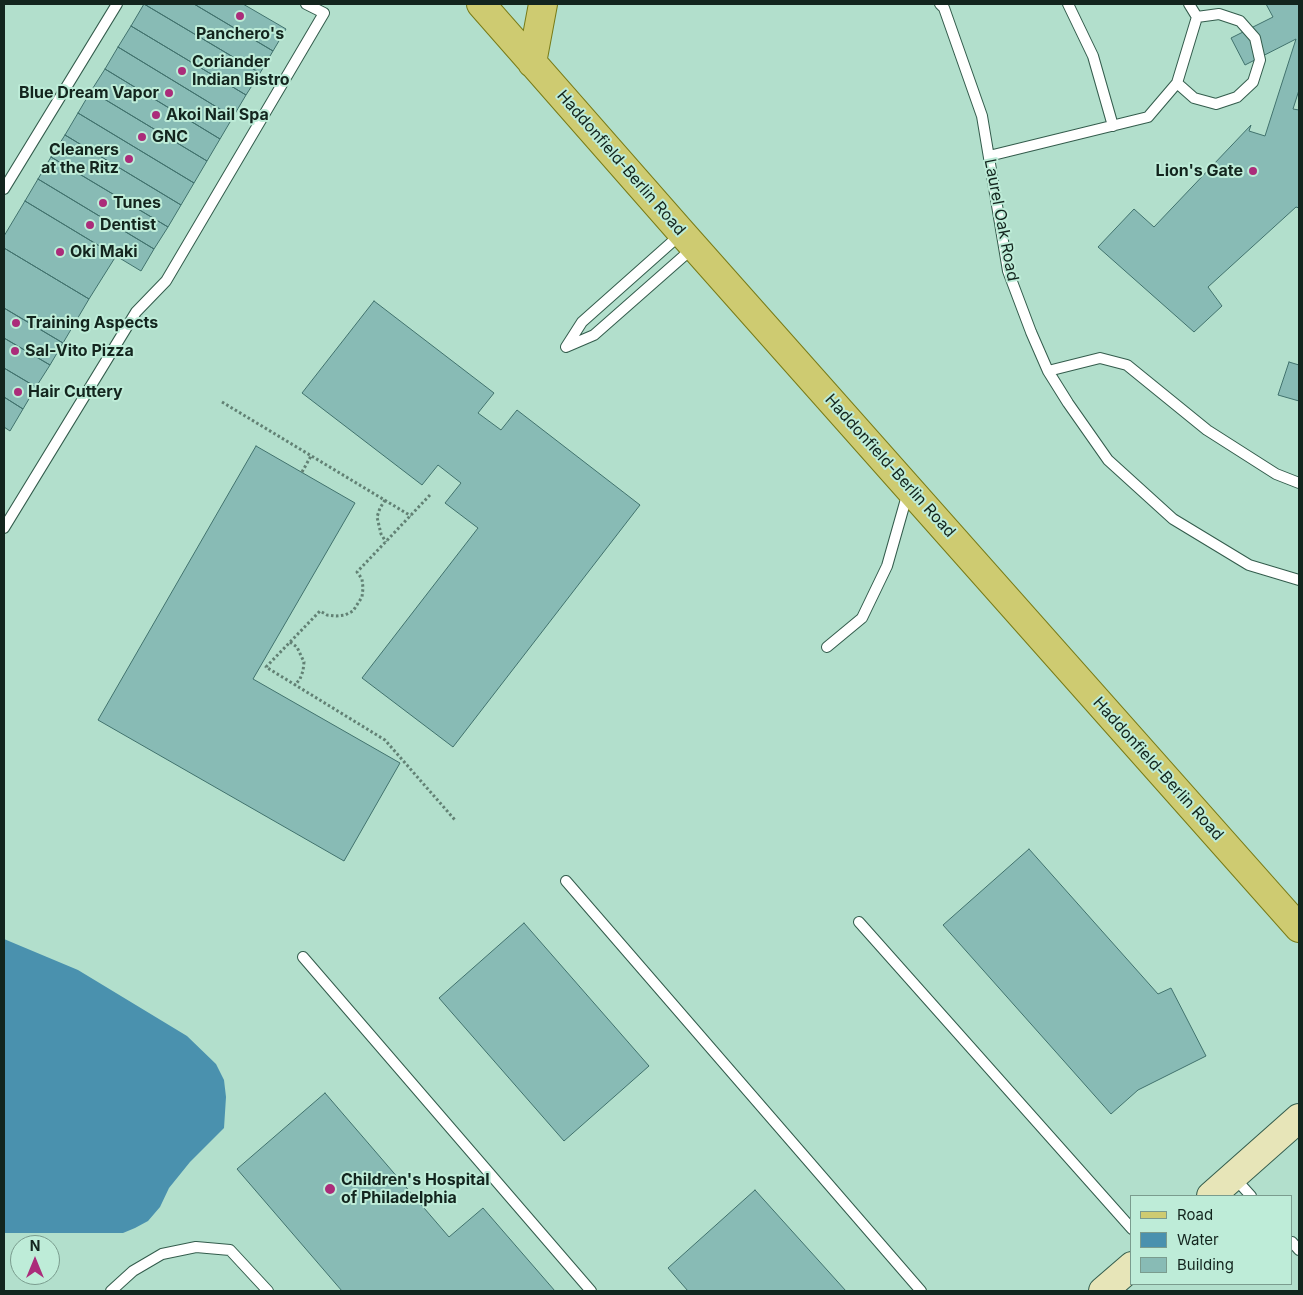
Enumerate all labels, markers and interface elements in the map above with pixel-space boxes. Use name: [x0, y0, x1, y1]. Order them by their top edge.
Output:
marker: Panchero's: [234, 10, 246, 22]
place label: Panchero's: [196, 24, 284, 44]
place label: Coriander Indian Bistro: [192, 52, 290, 90]
marker: Coriander Indian Bistro: [176, 65, 188, 77]
place label: Blue Dream Vapor: [19, 83, 159, 103]
street label: Haddonfield-Berlin Road: [553, 86, 689, 240]
marker: Blue Dream Vapor: [163, 87, 175, 99]
place label: Akoi Nail Spa: [166, 105, 269, 125]
marker: Akoi Nail Spa: [150, 109, 162, 121]
place label: GNC: [152, 127, 188, 147]
marker: GNC: [136, 131, 148, 143]
place label: Cleaners at the Ritz: [41, 140, 119, 178]
marker: Cleaners at the Ritz: [123, 153, 135, 165]
street label: Laurel Oak Road: [980, 157, 1022, 283]
place label: Lion's Gate: [1156, 161, 1243, 181]
marker: Lion's Gate: [1247, 165, 1259, 177]
place label: Tunes: [113, 193, 161, 213]
marker: Tunes: [97, 197, 109, 209]
place label: Dentist: [100, 215, 156, 235]
marker: Dentist: [84, 219, 96, 231]
place label: Oki Maki: [70, 242, 138, 262]
marker: Oki Maki: [54, 246, 66, 258]
place label: Training Aspects: [26, 313, 158, 333]
marker: Training Aspects: [10, 317, 22, 329]
place label: Sal-Vito Pizza: [25, 341, 134, 361]
marker: Sal-Vito Pizza: [9, 345, 21, 357]
place label: Hair Cuttery: [28, 382, 123, 402]
marker: Hair Cuttery: [12, 386, 24, 398]
street label: Haddonfield-Berlin Road: [821, 390, 959, 542]
street label: Haddonfield-Berlin Road: [1089, 693, 1227, 845]
place label: Children's Hospital of Philadelphia: [341, 1170, 490, 1208]
marker: Children's Hospital of Philadelphia: [323, 1182, 337, 1196]
legend: [1130, 1195, 1293, 1285]
text: Road: [1177, 1205, 1213, 1224]
text: Water: [1177, 1230, 1219, 1249]
north arrow: [10, 1235, 60, 1285]
text: N: [30, 1237, 40, 1254]
text: Building: [1177, 1255, 1234, 1274]

